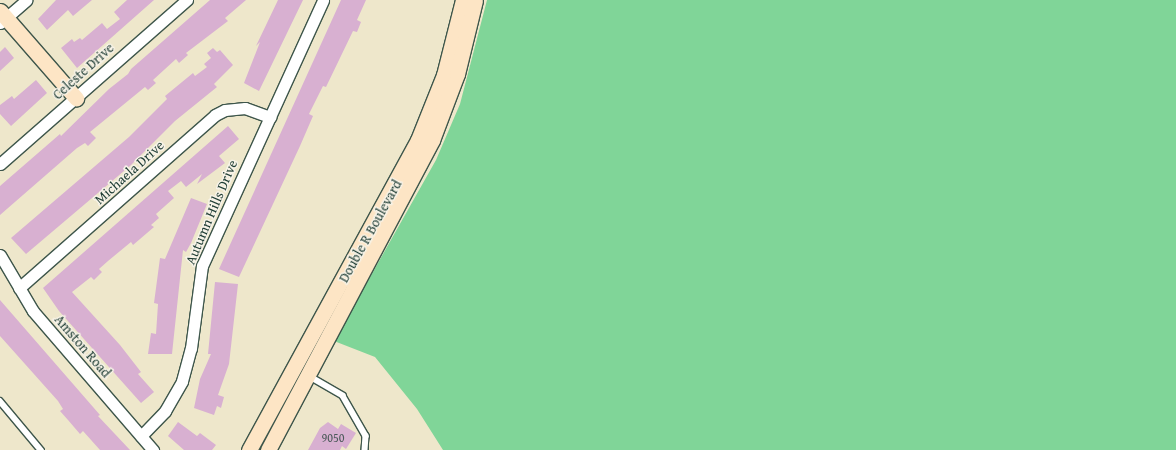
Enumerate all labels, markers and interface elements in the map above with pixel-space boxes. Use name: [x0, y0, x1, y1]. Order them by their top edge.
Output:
street label: Celeste Drive: [49, 39, 117, 103]
street label: Michaela Drive: [91, 136, 167, 208]
street label: Autumn Hills Drive: [181, 157, 241, 267]
street label: Double R Boulevard: [335, 177, 405, 285]
street label: Amston Road: [51, 311, 115, 381]
house number: 9050: [321, 431, 345, 445]

